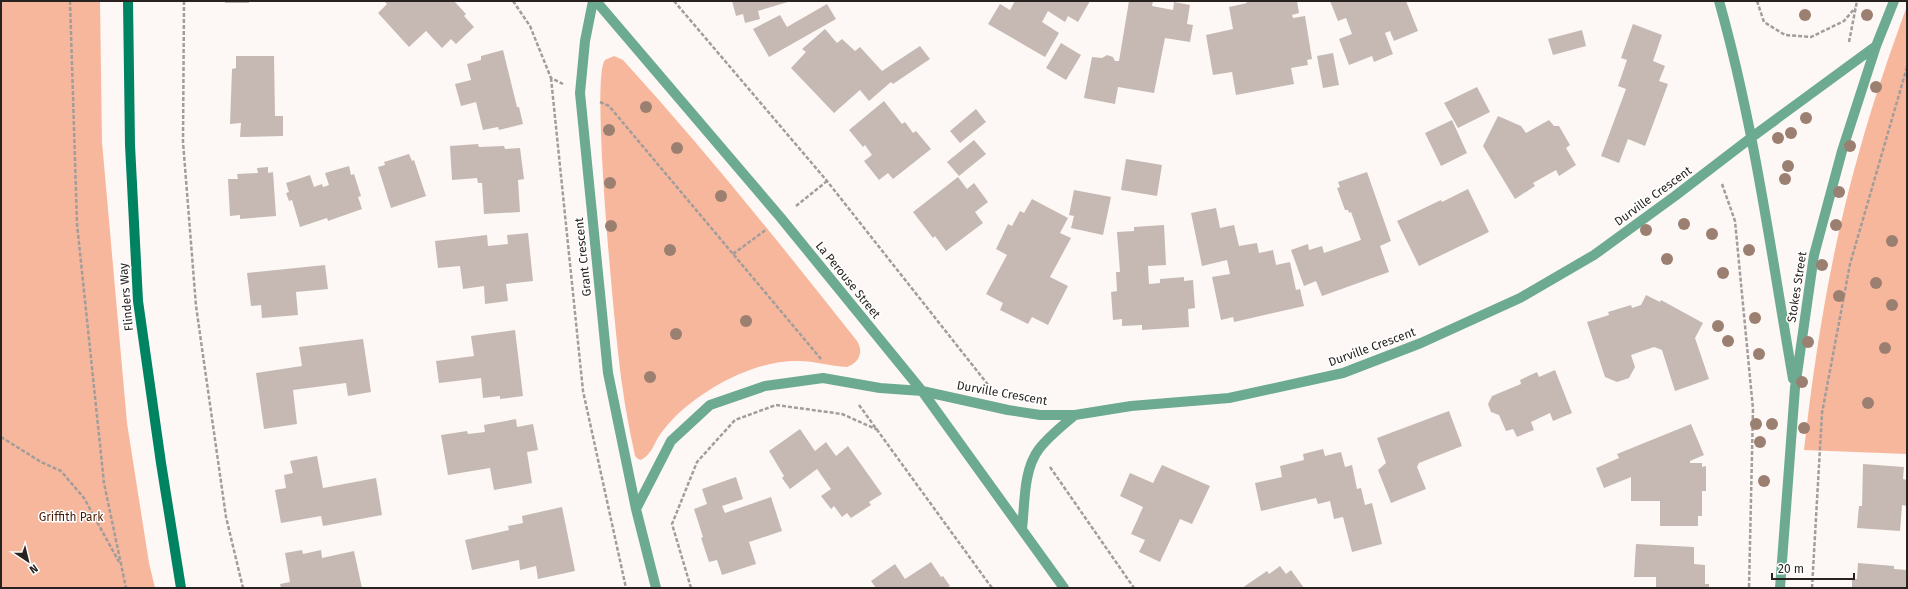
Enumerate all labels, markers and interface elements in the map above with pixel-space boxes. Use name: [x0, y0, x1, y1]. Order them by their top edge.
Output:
street label: Durville Crescent: [1612, 163, 1695, 229]
street label: Grant Crescent: [572, 216, 594, 297]
street label: La Perouse Street: [813, 239, 884, 322]
street label: Stokes Street: [1784, 250, 1810, 323]
street label: Flinders Way: [116, 262, 136, 332]
street label: Durville Crescent: [1327, 325, 1418, 369]
street label: Durville Crescent: [956, 378, 1049, 408]
park label: Griffith Park: [39, 510, 104, 524]
north arrow: [8, 541, 48, 581]
scale bar: [1772, 555, 1854, 581]
text: N: [27, 561, 40, 576]
text: 20 m: [1778, 562, 1804, 576]

